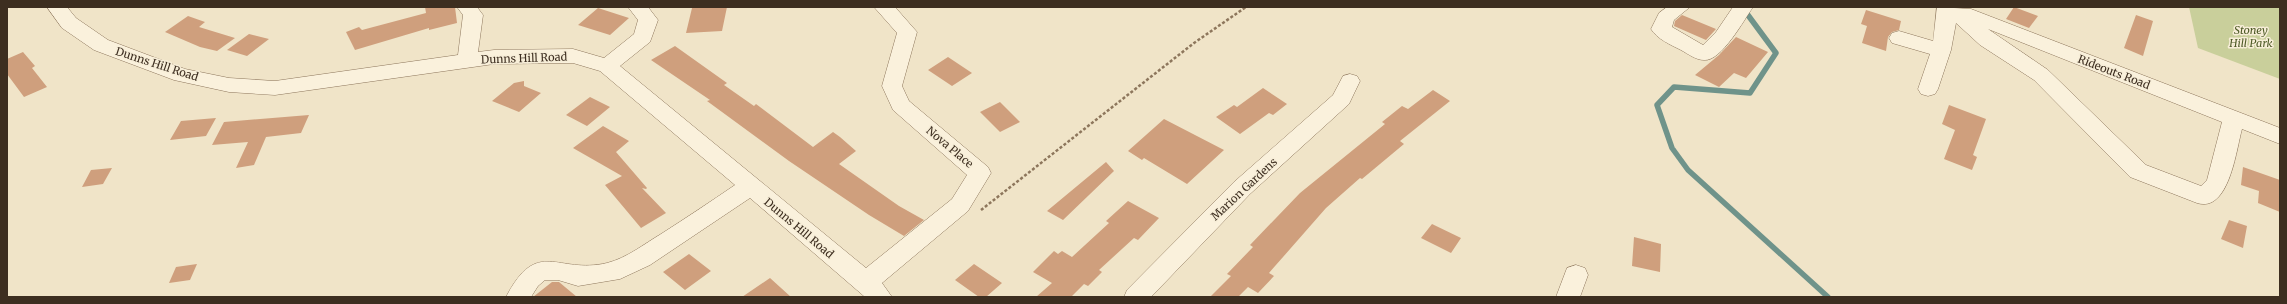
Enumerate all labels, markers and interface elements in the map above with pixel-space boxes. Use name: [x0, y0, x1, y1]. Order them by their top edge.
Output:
park label: Stoney Hill Park: [2228, 23, 2273, 50]
street label: Dunns Hill Road: [114, 44, 201, 84]
street label: Dunns Hill Road: [481, 49, 568, 67]
street label: Rideouts Road: [2076, 52, 2152, 92]
street label: Nova Place: [924, 123, 977, 171]
street label: Marion Gardens: [1208, 155, 1280, 223]
street label: Dunns Hill Road: [761, 195, 837, 261]

